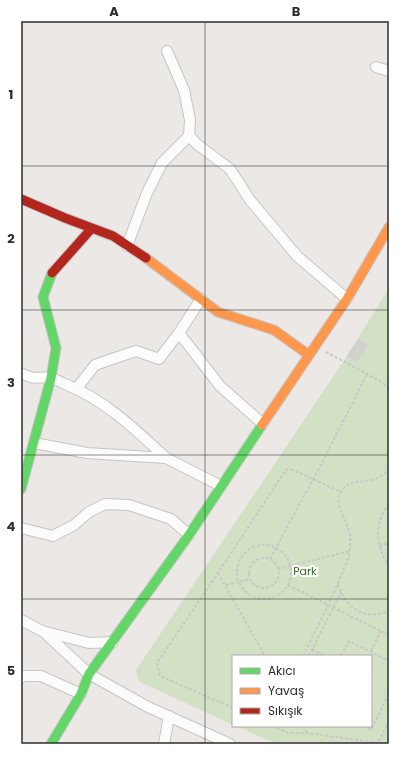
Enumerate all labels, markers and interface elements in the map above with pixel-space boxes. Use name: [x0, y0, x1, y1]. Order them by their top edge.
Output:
text: A: [109, 2, 119, 21]
text: B: [292, 2, 301, 21]
text: 1: [9, 85, 13, 104]
text: 2: [7, 229, 15, 248]
text: 3: [7, 373, 15, 392]
text: 4: [7, 517, 16, 536]
park label: Park: [293, 563, 317, 579]
legend: [232, 655, 372, 727]
text: 5: [7, 661, 15, 680]
text: Akıcı: [268, 662, 296, 679]
text: Yavaş: [268, 682, 304, 699]
text: Sıkışık: [268, 702, 303, 719]

